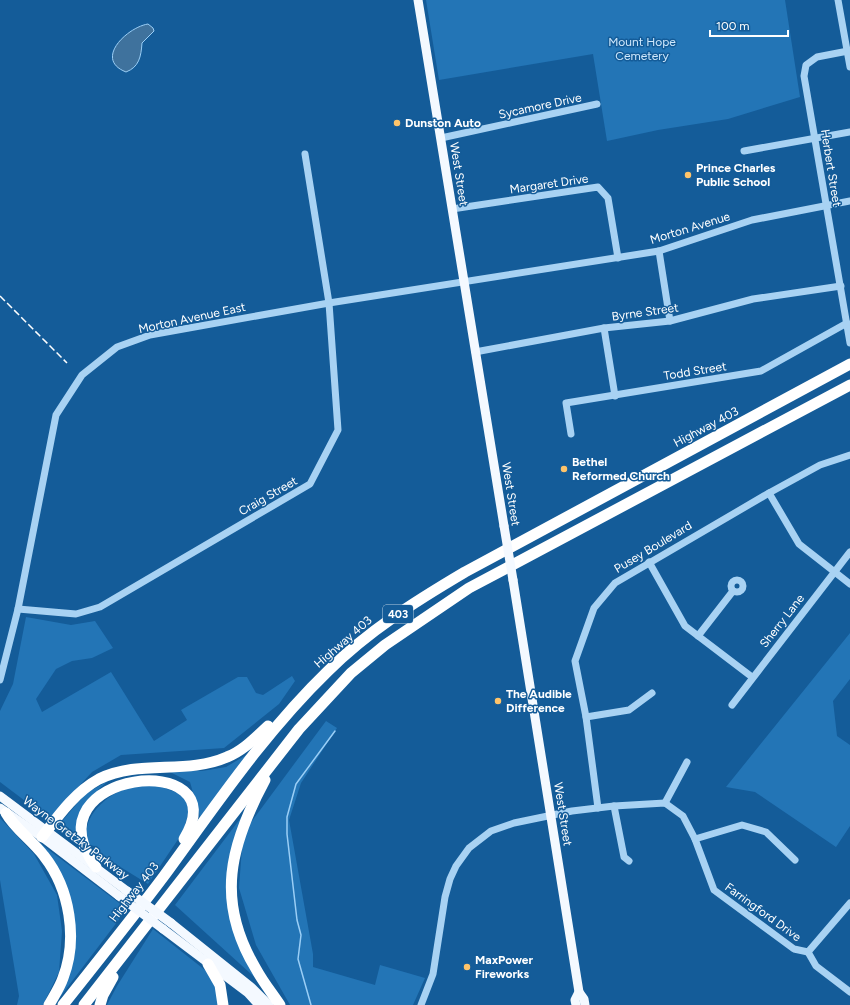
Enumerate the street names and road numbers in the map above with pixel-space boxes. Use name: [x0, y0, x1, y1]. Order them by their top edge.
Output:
street label: Sycamore Drive: [497, 90, 583, 122]
street label: Herbert Street: [818, 128, 844, 208]
street label: West Street: [447, 141, 471, 207]
street label: Margaret Drive: [509, 171, 590, 196]
street label: Morton Avenue: [648, 209, 732, 247]
street label: Morton Avenue East: [137, 300, 247, 336]
street label: Byrne Street: [611, 300, 680, 324]
street label: Todd Street: [663, 359, 728, 383]
street label: Highway 403: [671, 404, 741, 450]
street label: West Street: [499, 461, 523, 527]
street label: Craig Street: [236, 473, 300, 518]
street label: Pusey Boulevard: [612, 518, 694, 576]
street label: Sherry Lane: [757, 591, 807, 650]
road number: 403: [383, 605, 413, 623]
street label: Highway 403: [311, 613, 375, 671]
street label: West Street: [551, 781, 575, 847]
street label: Wayne Gretzky Parkway: [20, 794, 132, 883]
street label: Highway 403: [106, 859, 162, 925]
street label: Farringford Drive: [722, 880, 804, 944]

